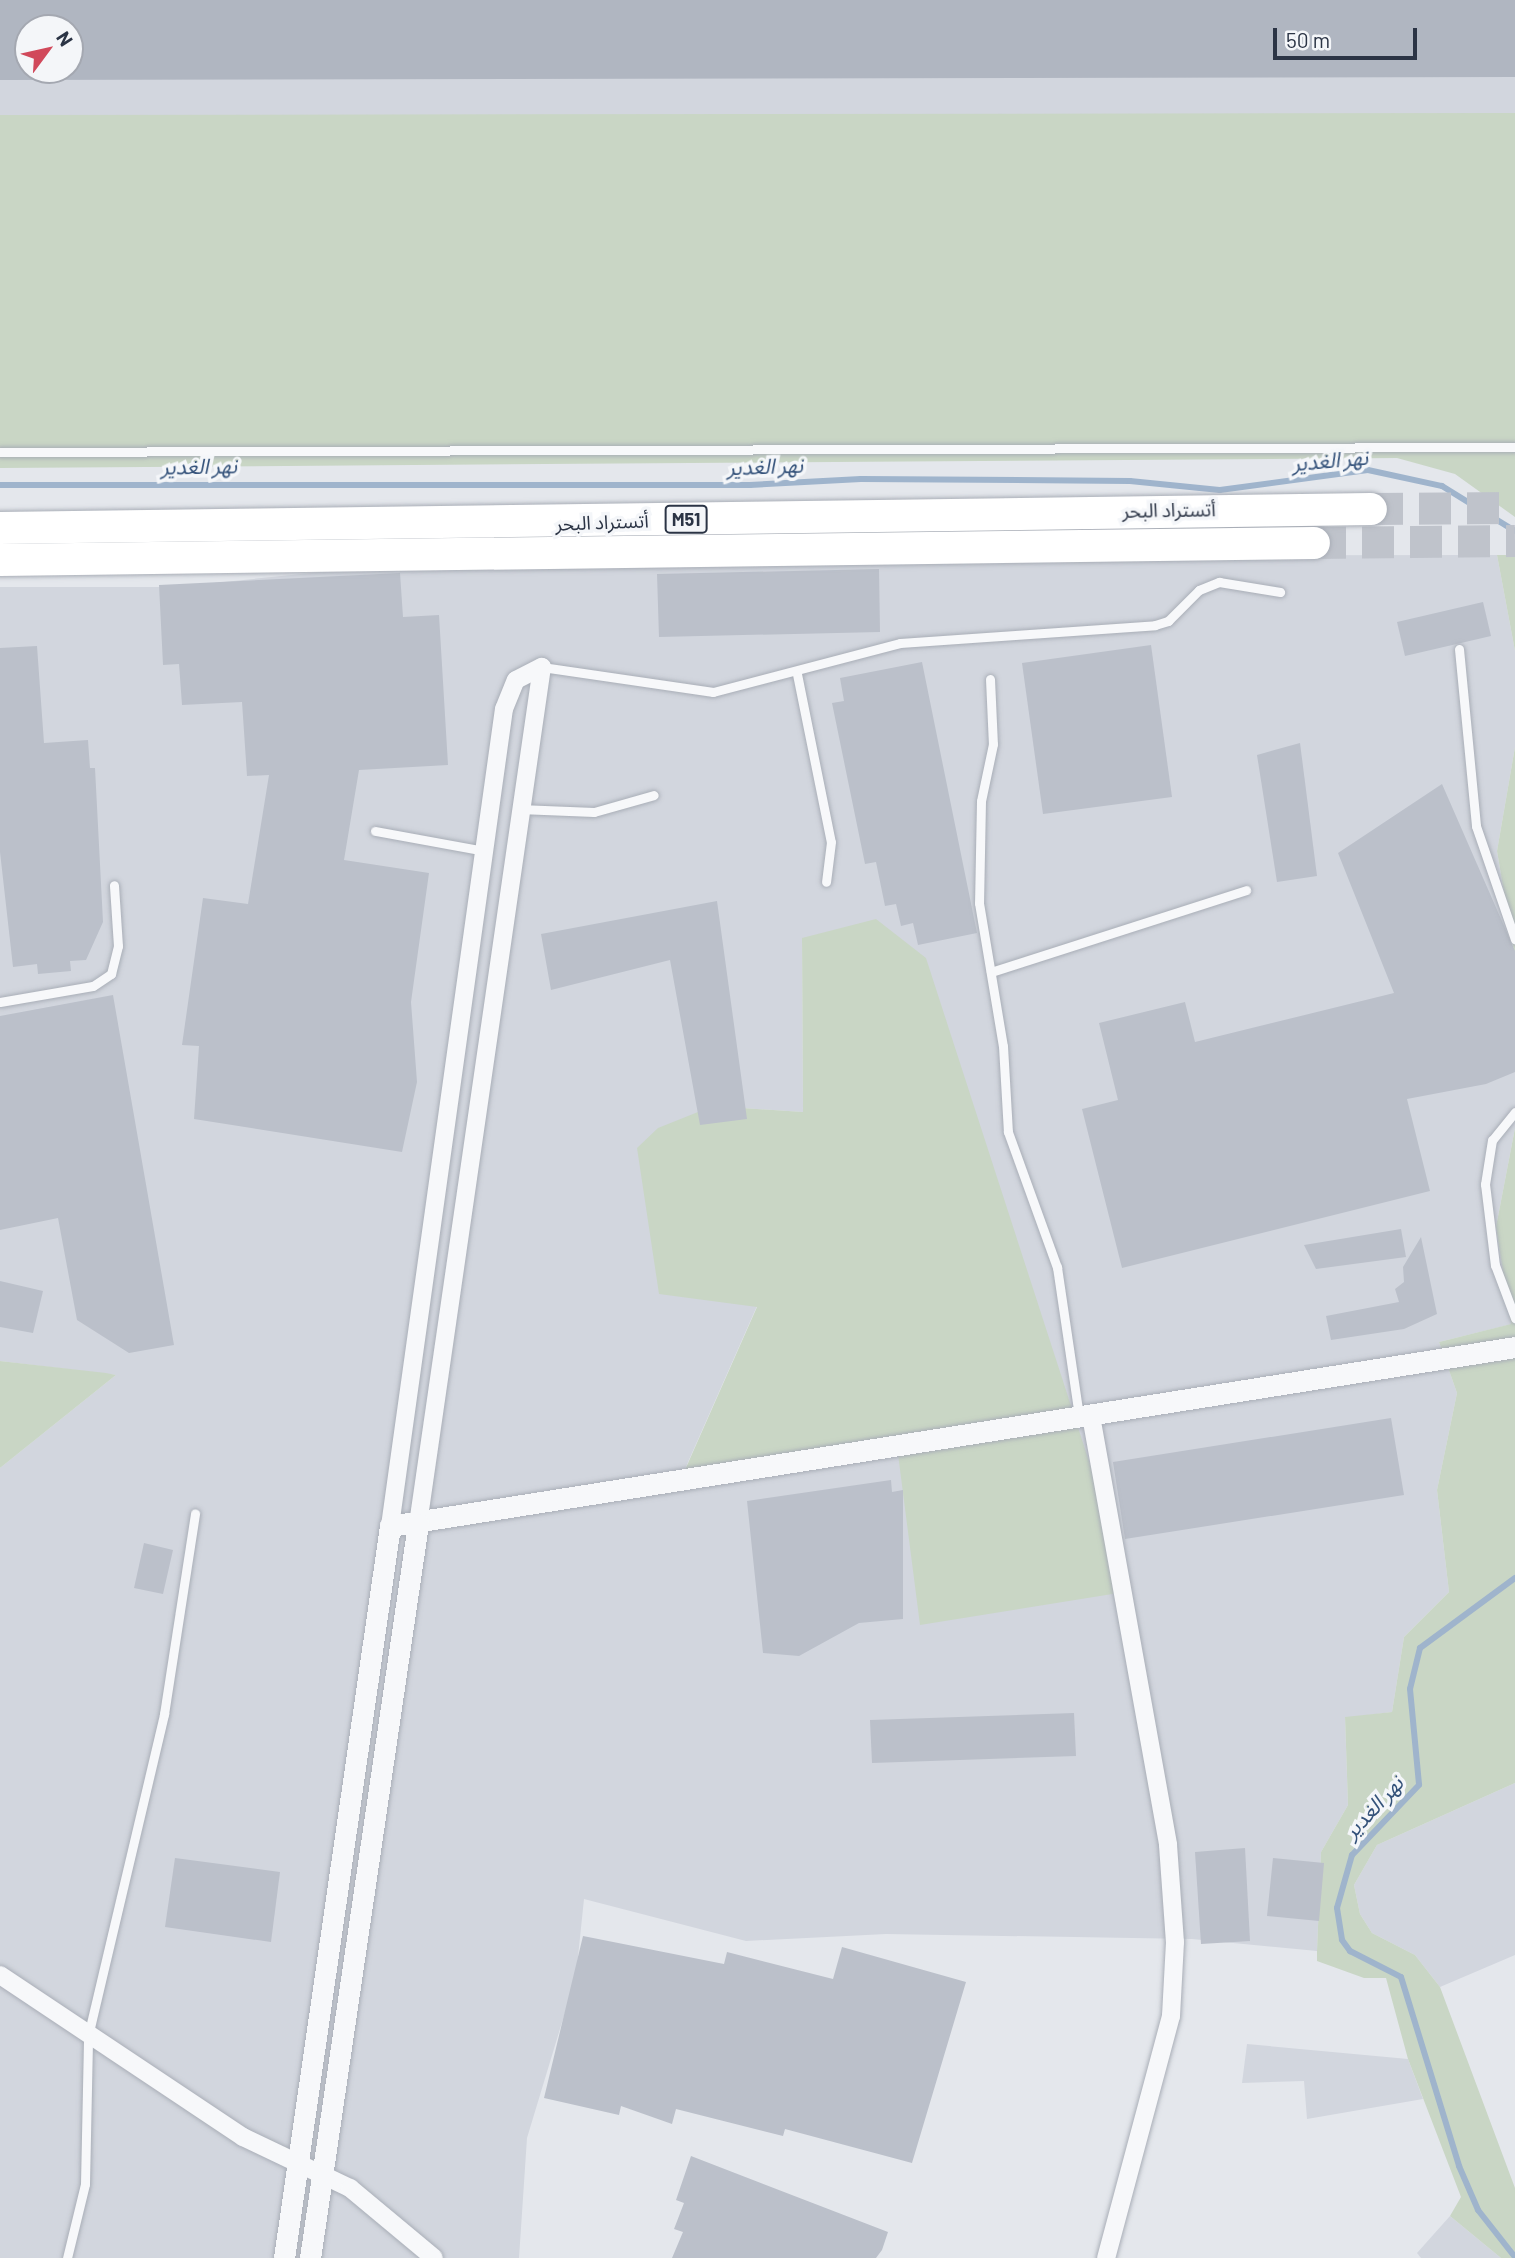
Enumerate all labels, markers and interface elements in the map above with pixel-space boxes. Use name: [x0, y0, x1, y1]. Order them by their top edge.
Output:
north arrow: [14, 14, 84, 84]
scale bar: [1277, 14, 1420, 58]
text: N: [52, 27, 78, 50]
text: 50 m: [1286, 27, 1330, 52]
water label: نهر الغدير: [1291, 444, 1369, 476]
water label: نهر الغدير: [727, 452, 803, 480]
water label: نهر الغدير: [161, 453, 237, 479]
street label: أتستراد البحر: [1122, 498, 1216, 522]
road number: M51: [663, 504, 709, 534]
street label: أتستراد البحر: [555, 509, 649, 535]
water label: نهر الغدير: [1338, 1771, 1408, 1843]

